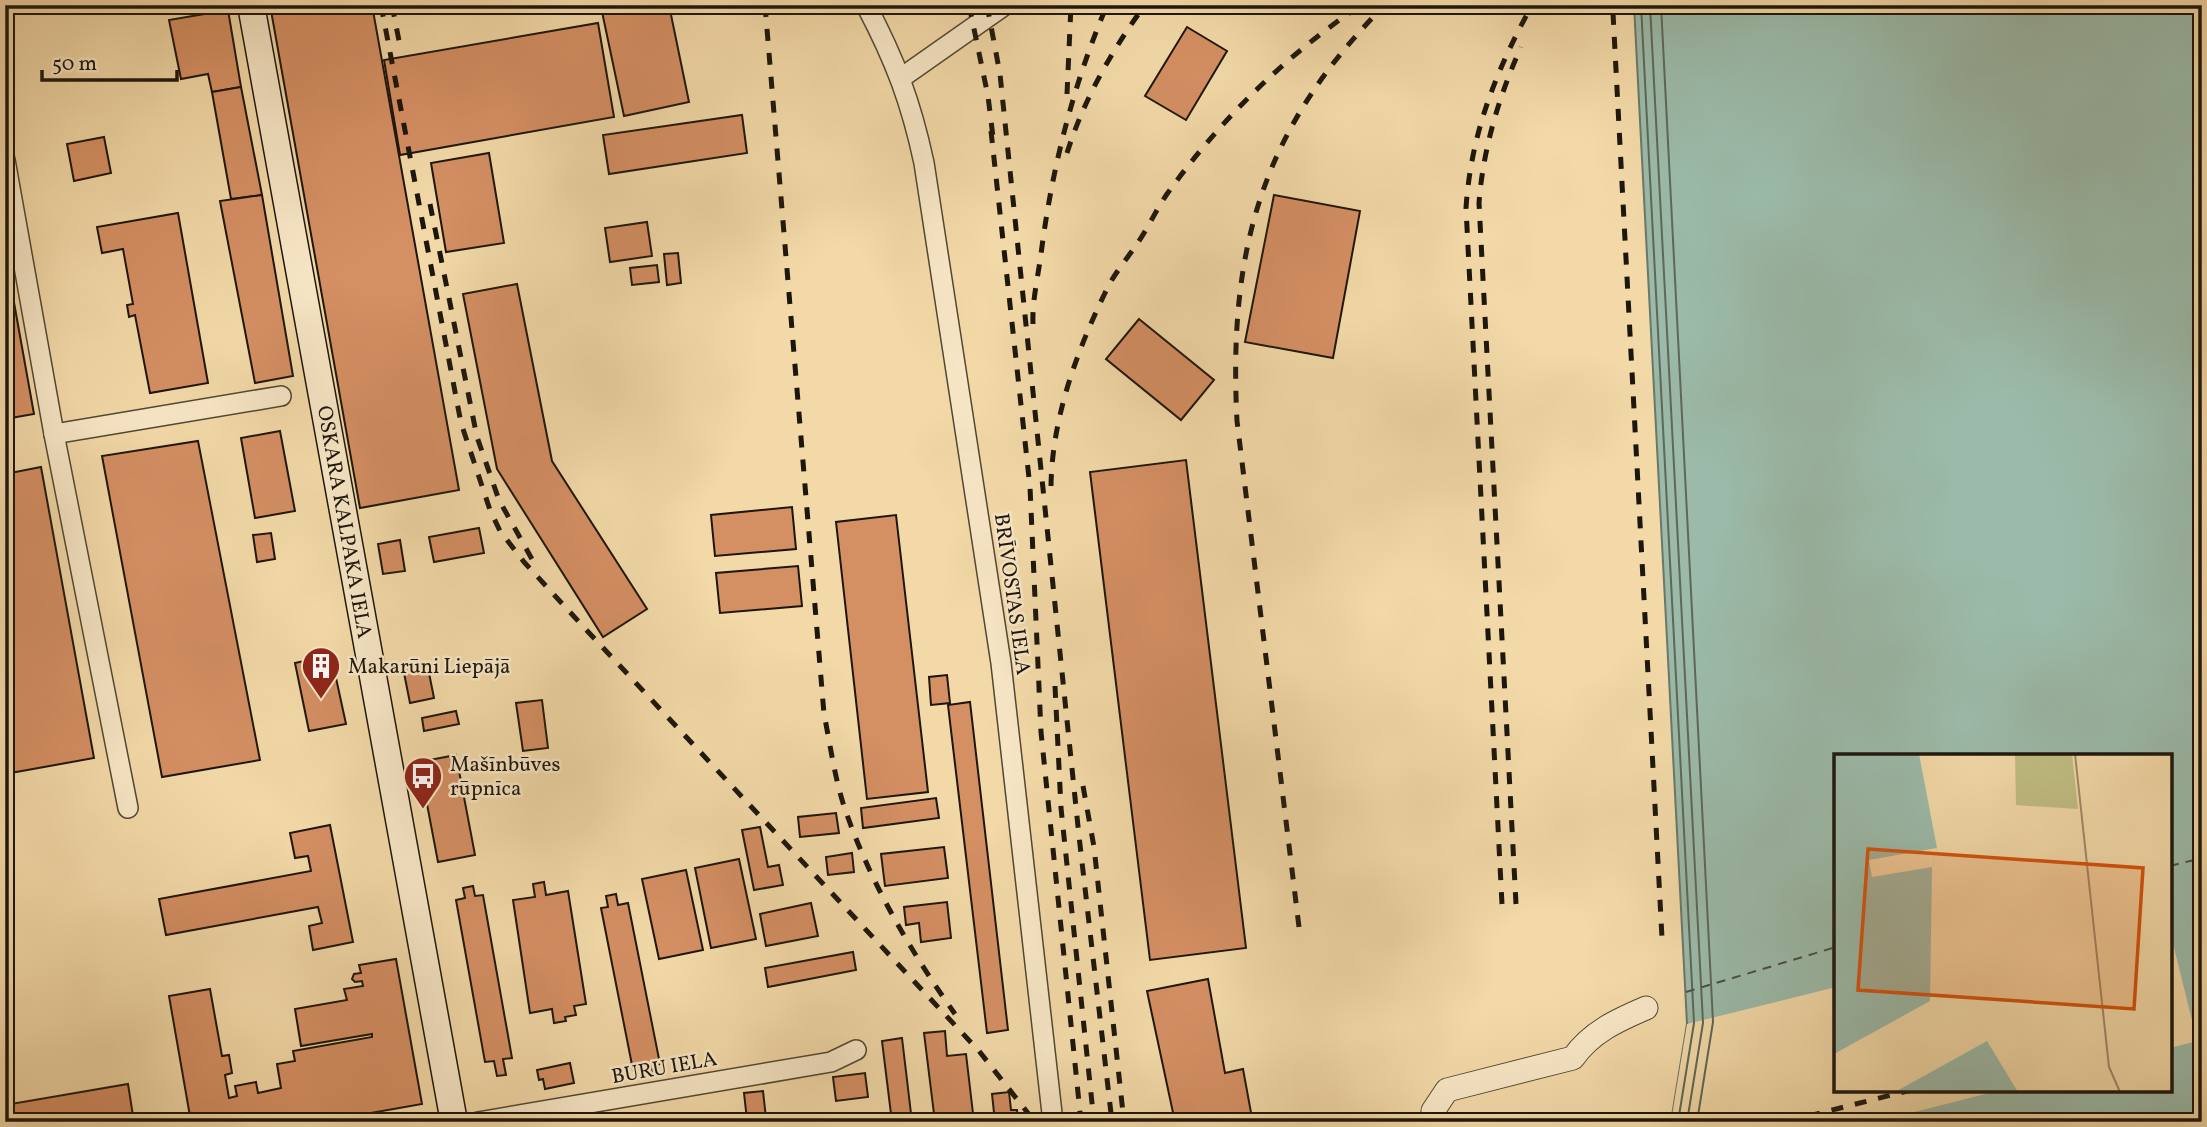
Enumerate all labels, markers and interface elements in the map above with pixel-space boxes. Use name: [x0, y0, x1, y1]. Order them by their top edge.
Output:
scale bar: [42, 38, 177, 82]
text: 50 m: [52, 50, 97, 79]
street label: OSKARA KALPAKA IELA: [309, 404, 378, 641]
street label: BRĪVOSTAS IELA: [986, 511, 1037, 677]
building icon: Makarūni Liepājā: [300, 645, 342, 700]
place label: Makarūni Liepājā: [348, 653, 511, 682]
place label: Mašīnbūves rūpnīca: [450, 751, 560, 804]
inset map: [1834, 754, 2172, 1092]
bus stop icon: Mašīnbūves rūpnīca: [402, 755, 444, 810]
street label: BURU IELA: [609, 1045, 719, 1092]

